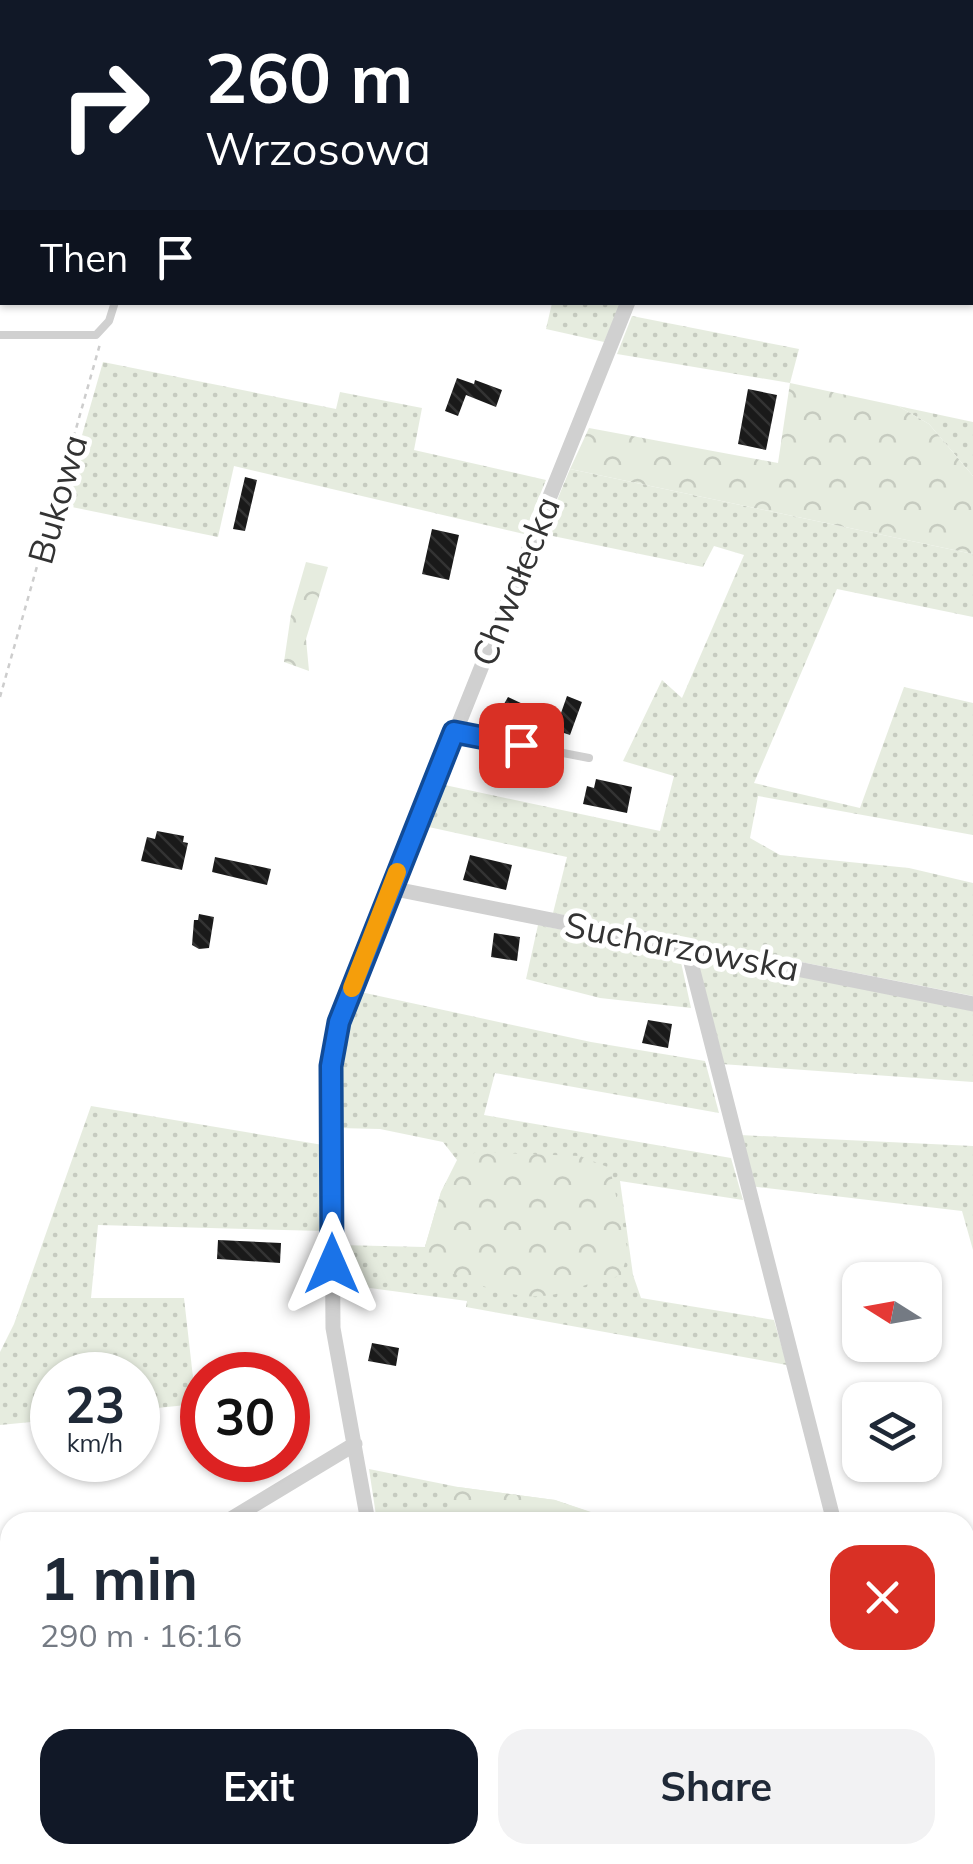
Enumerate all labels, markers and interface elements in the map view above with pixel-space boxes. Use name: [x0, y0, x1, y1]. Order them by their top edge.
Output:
text: 260 m: [205, 33, 413, 121]
icon: right: [40, 40, 170, 170]
text: Wrzosowa: [205, 120, 431, 176]
icon: arrive: [148, 230, 203, 285]
text: Then: [40, 234, 128, 282]
street label: Bukowa: [18, 429, 96, 569]
street label: Chwałecka: [461, 490, 569, 672]
pin: [479, 703, 564, 788]
icon: arrive: [494, 718, 549, 773]
street label: Sucharzowska: [561, 902, 803, 990]
position arrow: [280, 1212, 384, 1316]
north arrow: [842, 1262, 942, 1362]
map controls: [842, 1262, 942, 1482]
speed limit sign: 30: [180, 1352, 310, 1482]
text: 23: [65, 1373, 125, 1436]
button: layers: [842, 1382, 942, 1482]
text: km/h: [67, 1427, 123, 1458]
text: 1 min: [40, 1540, 198, 1615]
button: close: [830, 1545, 935, 1650]
text: 290 m · 16:16: [40, 1615, 242, 1655]
button: Exit: [40, 1729, 478, 1844]
button: Share: [498, 1729, 935, 1844]

